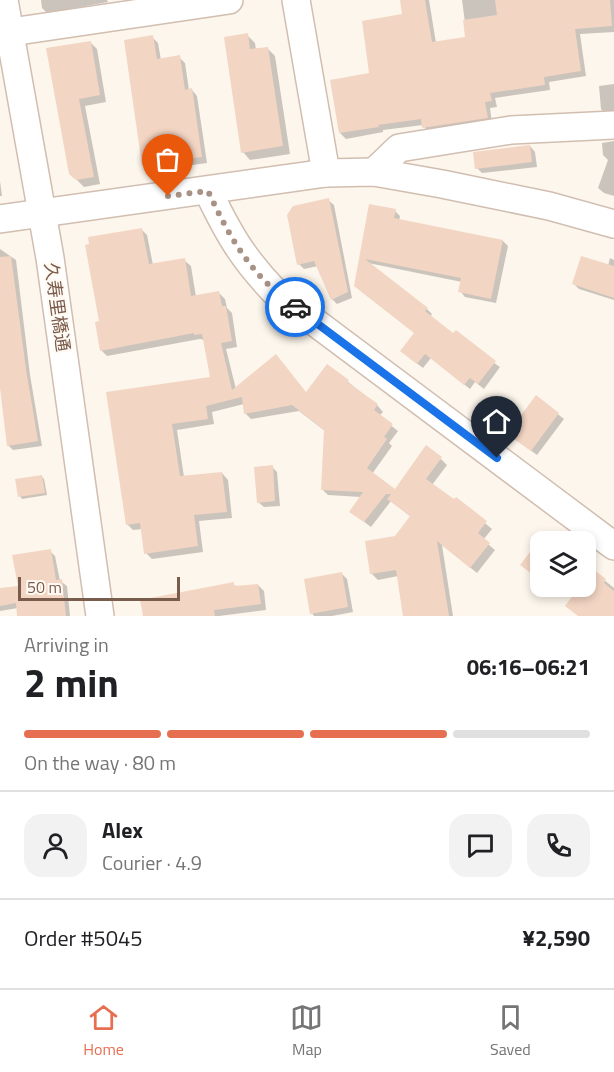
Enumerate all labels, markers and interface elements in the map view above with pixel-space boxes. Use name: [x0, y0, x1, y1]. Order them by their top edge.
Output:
pin: [142, 134, 193, 196]
icon: bag: [151, 143, 184, 176]
street label: 久寿里橋通: [38, 260, 77, 353]
courier: [265, 277, 325, 337]
icon: car: [279, 291, 312, 324]
pin: [471, 396, 522, 458]
icon: home: [480, 405, 513, 438]
map controls: [530, 531, 596, 597]
button: layers: [530, 531, 596, 597]
scale bar: [18, 574, 180, 602]
text: 50 m: [27, 575, 62, 599]
text: Arriving in: [24, 629, 109, 660]
text: 06:16–06:21: [467, 650, 590, 684]
text: 2 min: [24, 653, 119, 712]
text: On the way · 80 m: [24, 747, 176, 778]
text: Alex: [102, 813, 143, 847]
button: person: [24, 814, 87, 877]
button: chat: [449, 814, 512, 877]
button: phone: [527, 814, 590, 877]
text: Courier · 4.9: [102, 847, 202, 878]
text: Order #5045: [24, 921, 143, 955]
text: ¥2,590: [523, 921, 590, 955]
tab: Home: [83, 1001, 124, 1061]
tab: Map: [290, 1001, 323, 1061]
tab: Saved: [490, 1001, 531, 1061]

